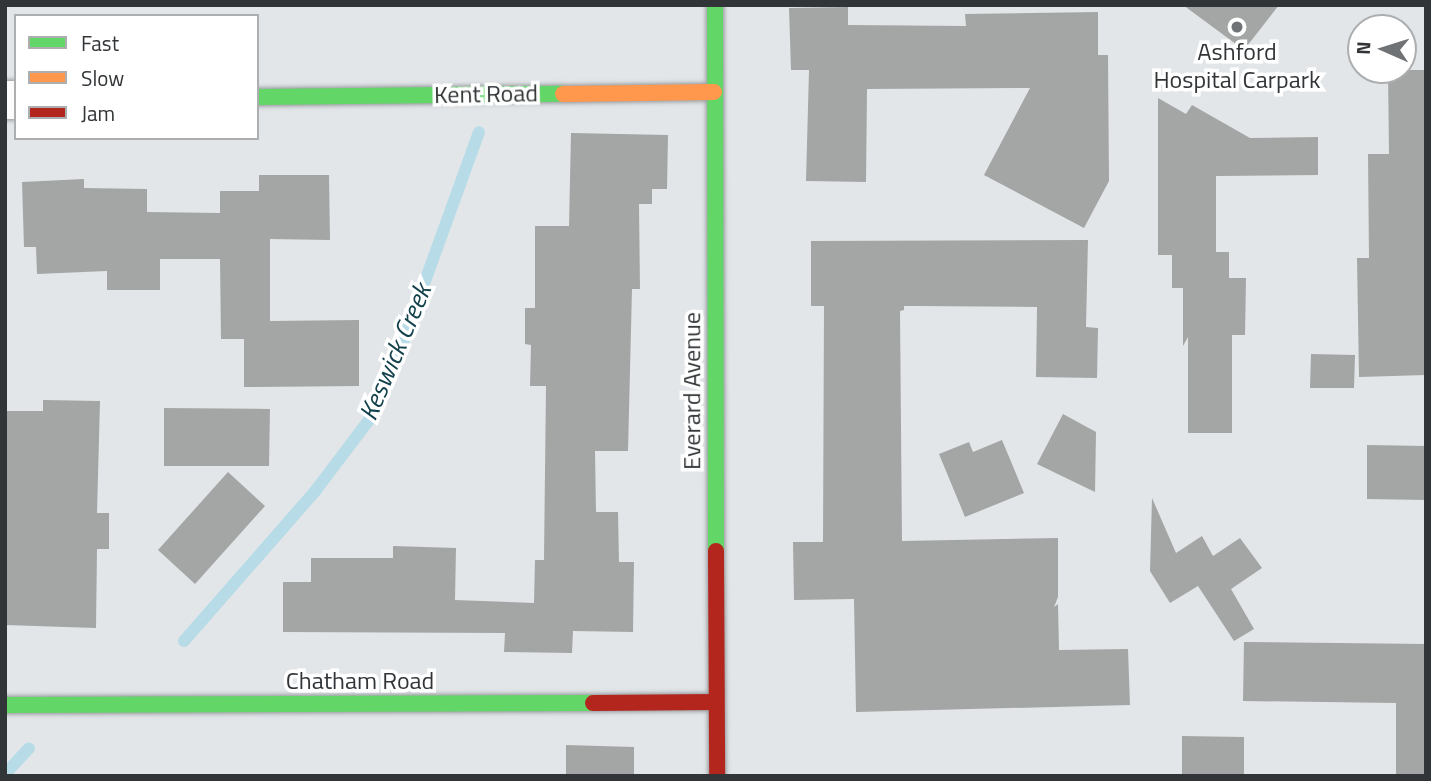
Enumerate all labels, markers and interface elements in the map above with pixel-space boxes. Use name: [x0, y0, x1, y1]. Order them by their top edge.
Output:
legend: [14, 14, 259, 140]
north arrow: [1347, 14, 1417, 84]
marker: Ashford Hospital Carpark: [1229, 19, 1245, 35]
text: Fast: [81, 27, 119, 59]
place label: Ashford Hospital Carpark: [1154, 38, 1320, 94]
text: N: [1348, 41, 1377, 55]
text: Slow: [81, 62, 124, 94]
street label: Kent Road: [434, 79, 538, 109]
text: Jam: [81, 97, 115, 129]
water label: Keswick Creek: [352, 279, 438, 425]
street label: Everard Avenue: [678, 312, 706, 470]
street label: Chatham Road: [286, 667, 434, 695]

